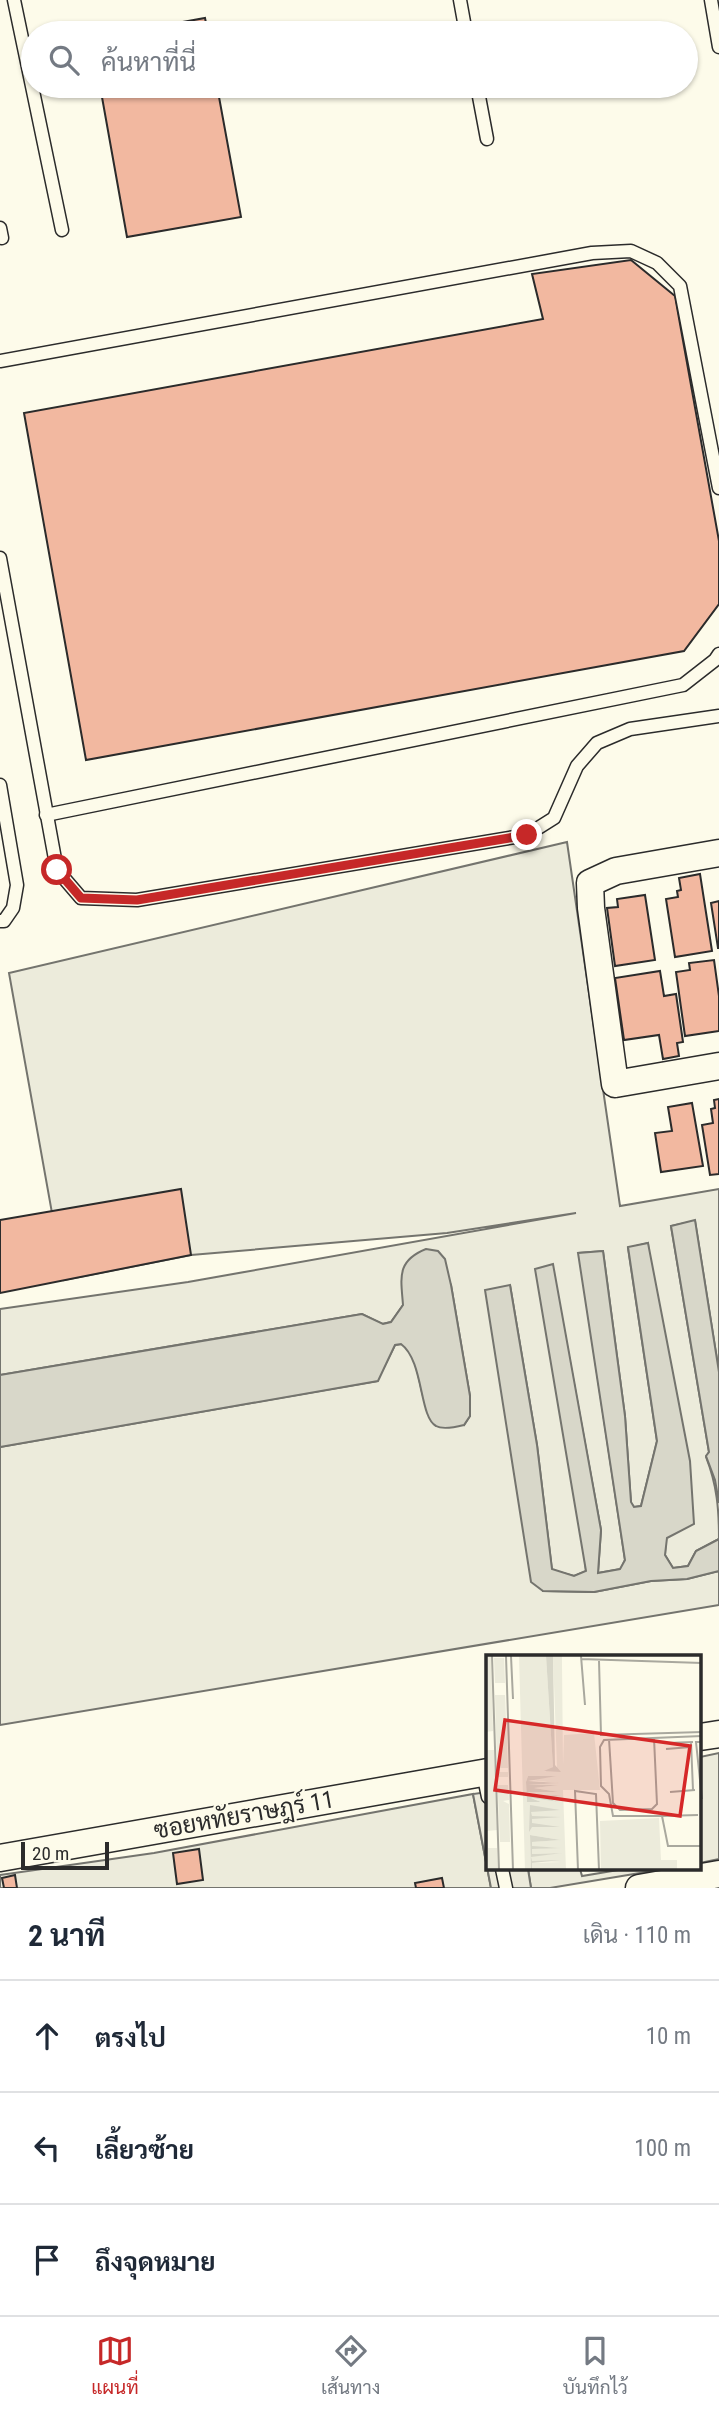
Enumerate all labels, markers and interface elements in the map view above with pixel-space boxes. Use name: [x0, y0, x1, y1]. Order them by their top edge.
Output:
search box: [21, 21, 698, 98]
icon: search: [45, 41, 83, 79]
text: ค้นหาที่นี่: [101, 47, 196, 77]
route end: [511, 819, 542, 850]
route start: [41, 854, 72, 885]
inset map: [486, 1655, 702, 1870]
street label: ซอยหทัยราษฎร์ 11: [151, 1783, 337, 1847]
scale bar: [21, 1839, 108, 1871]
text: 20 m: [32, 1842, 69, 1865]
text: 2 นาที: [28, 1918, 105, 1953]
text: เดิน · 110 m: [583, 1922, 691, 1949]
icon: ahead: [28, 2017, 66, 2055]
text: ตรงไป: [95, 2023, 166, 2053]
text: 10 m: [646, 2023, 691, 2050]
icon: left: [28, 2129, 66, 2167]
text: เลี้ยวซ้าย: [95, 2135, 194, 2165]
text: 100 m: [634, 2135, 691, 2162]
icon: arrive: [28, 2241, 66, 2279]
text: ถึงจุดหมาย: [95, 2247, 216, 2277]
tab: แผนที่: [91, 2332, 139, 2399]
tab: เส้นทาง: [321, 2332, 380, 2399]
tab: บันทึกไว้: [563, 2332, 628, 2399]

